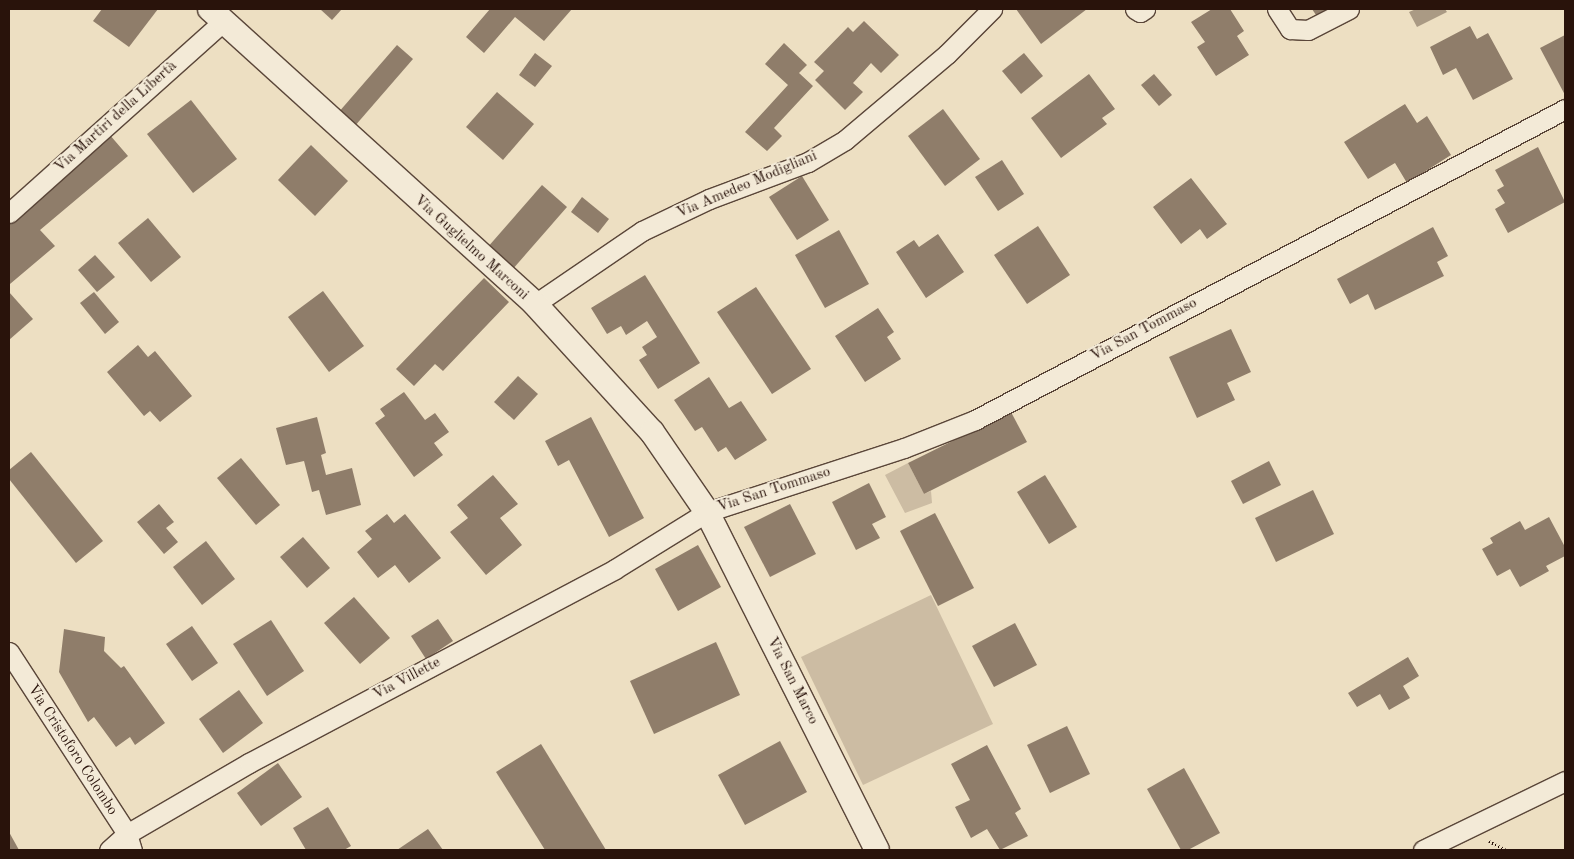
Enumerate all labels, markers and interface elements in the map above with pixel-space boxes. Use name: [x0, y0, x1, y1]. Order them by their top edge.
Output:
street label: Via Martiri della Libertà: [51, 57, 181, 177]
street label: Via Amedeo Modigliani: [674, 147, 820, 223]
street label: Via Guglielmo Marconi: [410, 192, 532, 304]
street label: Via San Tommaso: [1088, 294, 1200, 366]
street label: Via San Tommaso: [715, 463, 833, 517]
street label: Via San Marco: [762, 634, 822, 728]
street label: Via Villette: [370, 654, 444, 704]
street label: Via Cristoforo Colombo: [23, 681, 121, 819]

